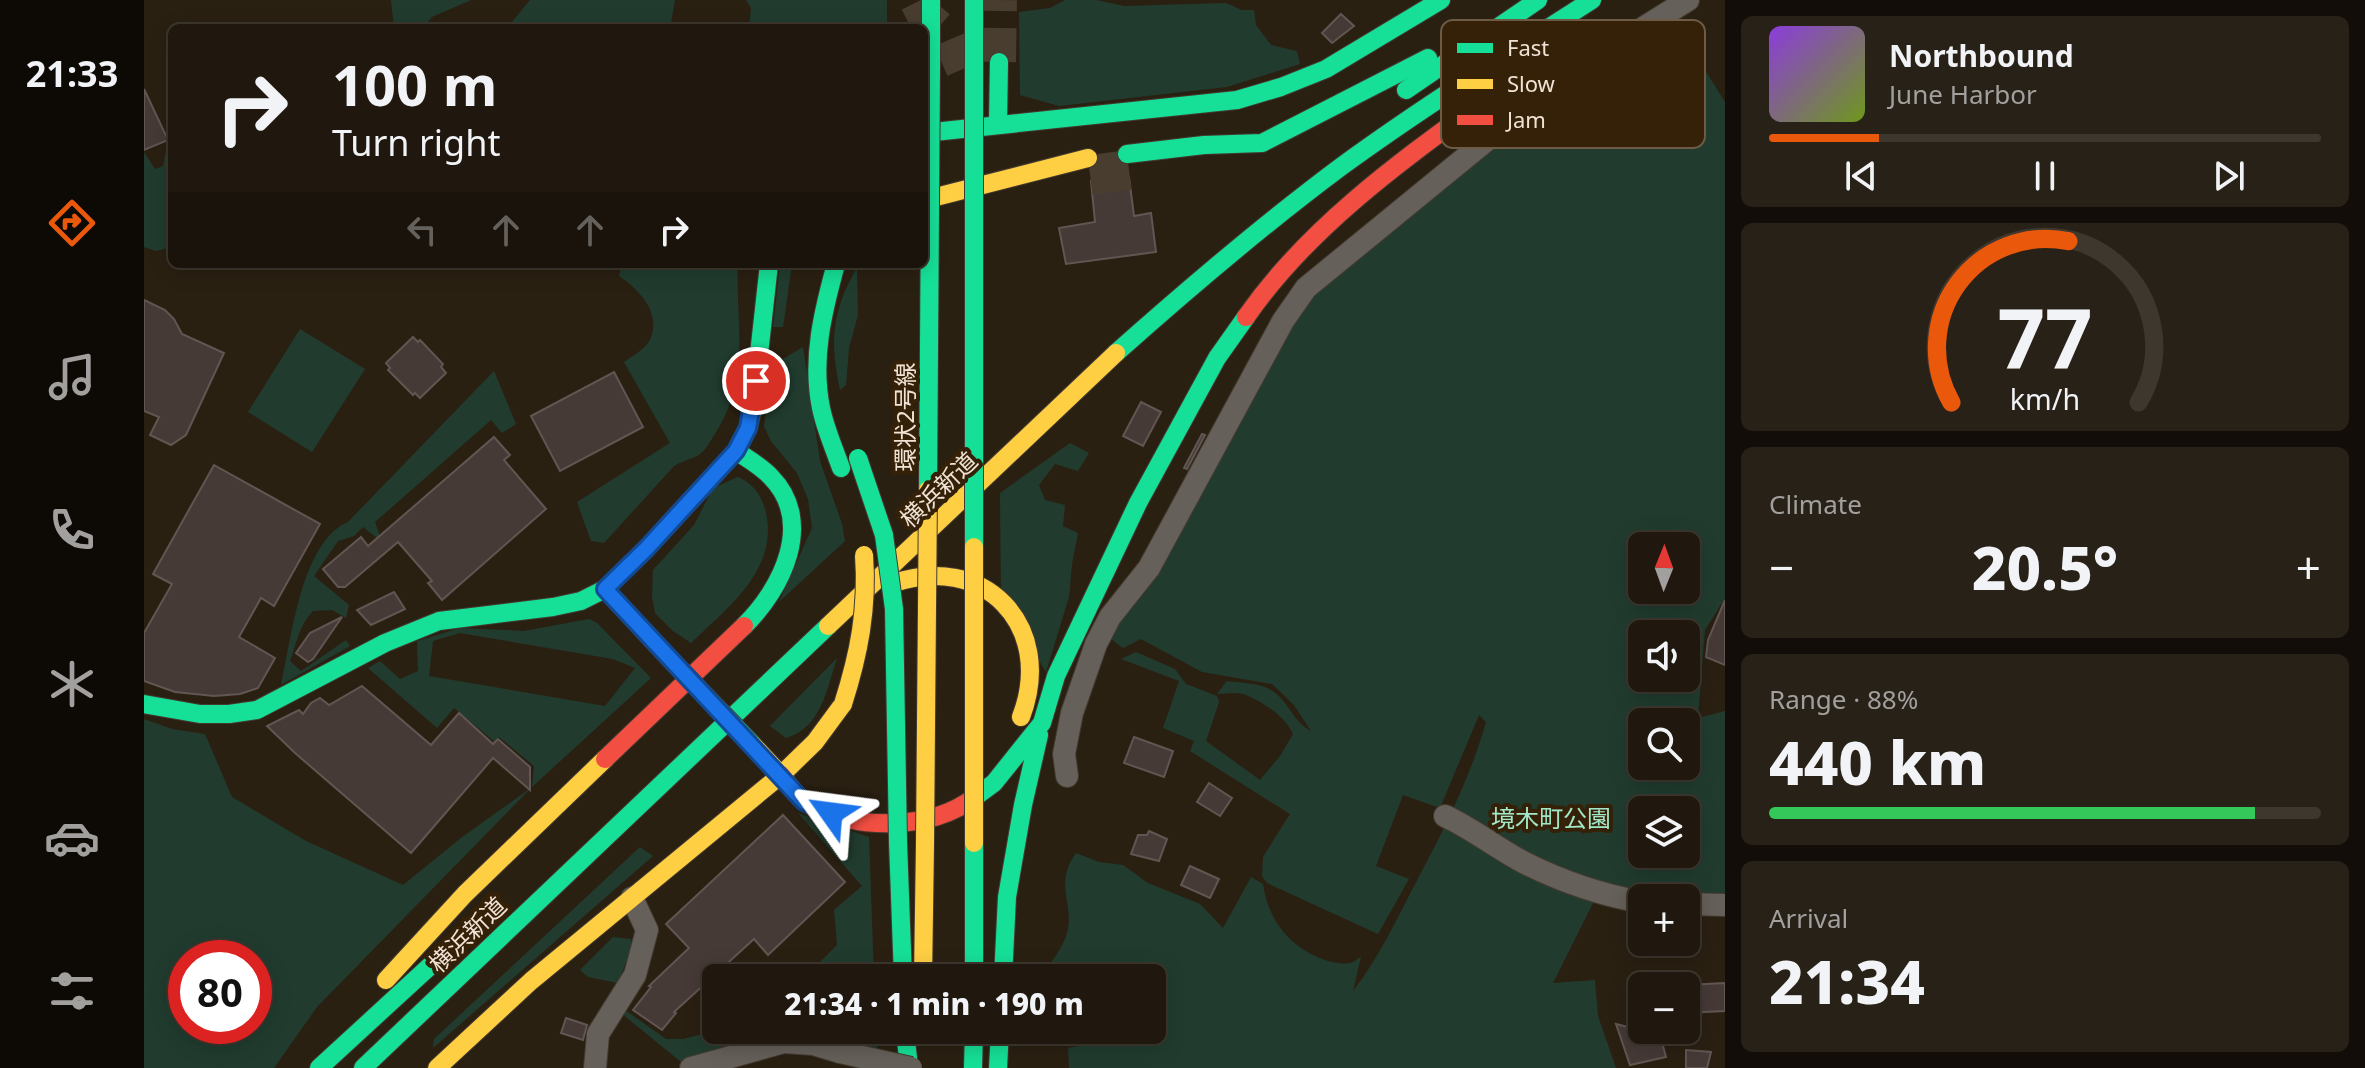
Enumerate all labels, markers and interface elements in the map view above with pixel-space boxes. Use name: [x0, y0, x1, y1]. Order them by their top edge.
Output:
legend: [1441, 20, 1705, 148]
text: Fast: [1507, 32, 1549, 62]
text: Northbound: [1889, 35, 2074, 76]
text: 100 m: [332, 46, 497, 122]
text: 21:33: [26, 49, 118, 98]
icon: right: [200, 56, 304, 160]
text: Slow: [1507, 68, 1556, 98]
text: June Harbor: [1889, 76, 2037, 112]
text: Jam: [1505, 104, 1546, 134]
text: Turn right: [332, 118, 500, 167]
icon: previous: [1839, 154, 1883, 198]
icon: pause: [2023, 154, 2067, 198]
icon: next: [2207, 154, 2251, 198]
icon: directions: [44, 195, 100, 251]
icon: left: [400, 208, 444, 252]
icon: ahead: [484, 208, 528, 252]
icon: ahead: [568, 208, 612, 252]
icon: right: [652, 208, 696, 252]
text: 77: [1997, 280, 2093, 393]
pin: [722, 347, 790, 415]
icon: music: [44, 349, 100, 405]
icon: arrive: [734, 359, 778, 403]
street label: 環状2号線: [888, 362, 921, 472]
text: km/h: [2010, 379, 2080, 418]
street label: 横浜新道: [892, 444, 984, 534]
text: Climate: [1769, 486, 1862, 522]
icon: phone: [44, 502, 100, 558]
text: 20.5°: [1972, 526, 2118, 608]
north arrow: [1628, 532, 1700, 604]
map controls: [1628, 532, 1700, 1044]
text: −: [1769, 537, 1794, 597]
text: +: [2296, 537, 2321, 597]
button: sound: [1628, 620, 1700, 692]
icon: climate: [44, 656, 100, 712]
text: Range · 88%: [1769, 681, 1918, 717]
button: search: [1628, 708, 1700, 780]
text: 440 km: [1769, 721, 1986, 803]
position arrow: [789, 771, 873, 855]
button: layers: [1628, 796, 1700, 868]
park label: 境木町公園: [1491, 801, 1611, 834]
icon: car: [44, 810, 100, 866]
button: +: [1628, 884, 1700, 956]
street label: 横浜新道: [421, 889, 513, 979]
text: Arrival: [1769, 900, 1848, 936]
speed limit sign: 80: [168, 940, 272, 1044]
text: 21:34: [1769, 940, 1925, 1022]
icon: filters: [44, 963, 100, 1019]
button: −: [1628, 972, 1700, 1044]
text: 21:34 · 1 min · 190 m: [784, 983, 1084, 1024]

